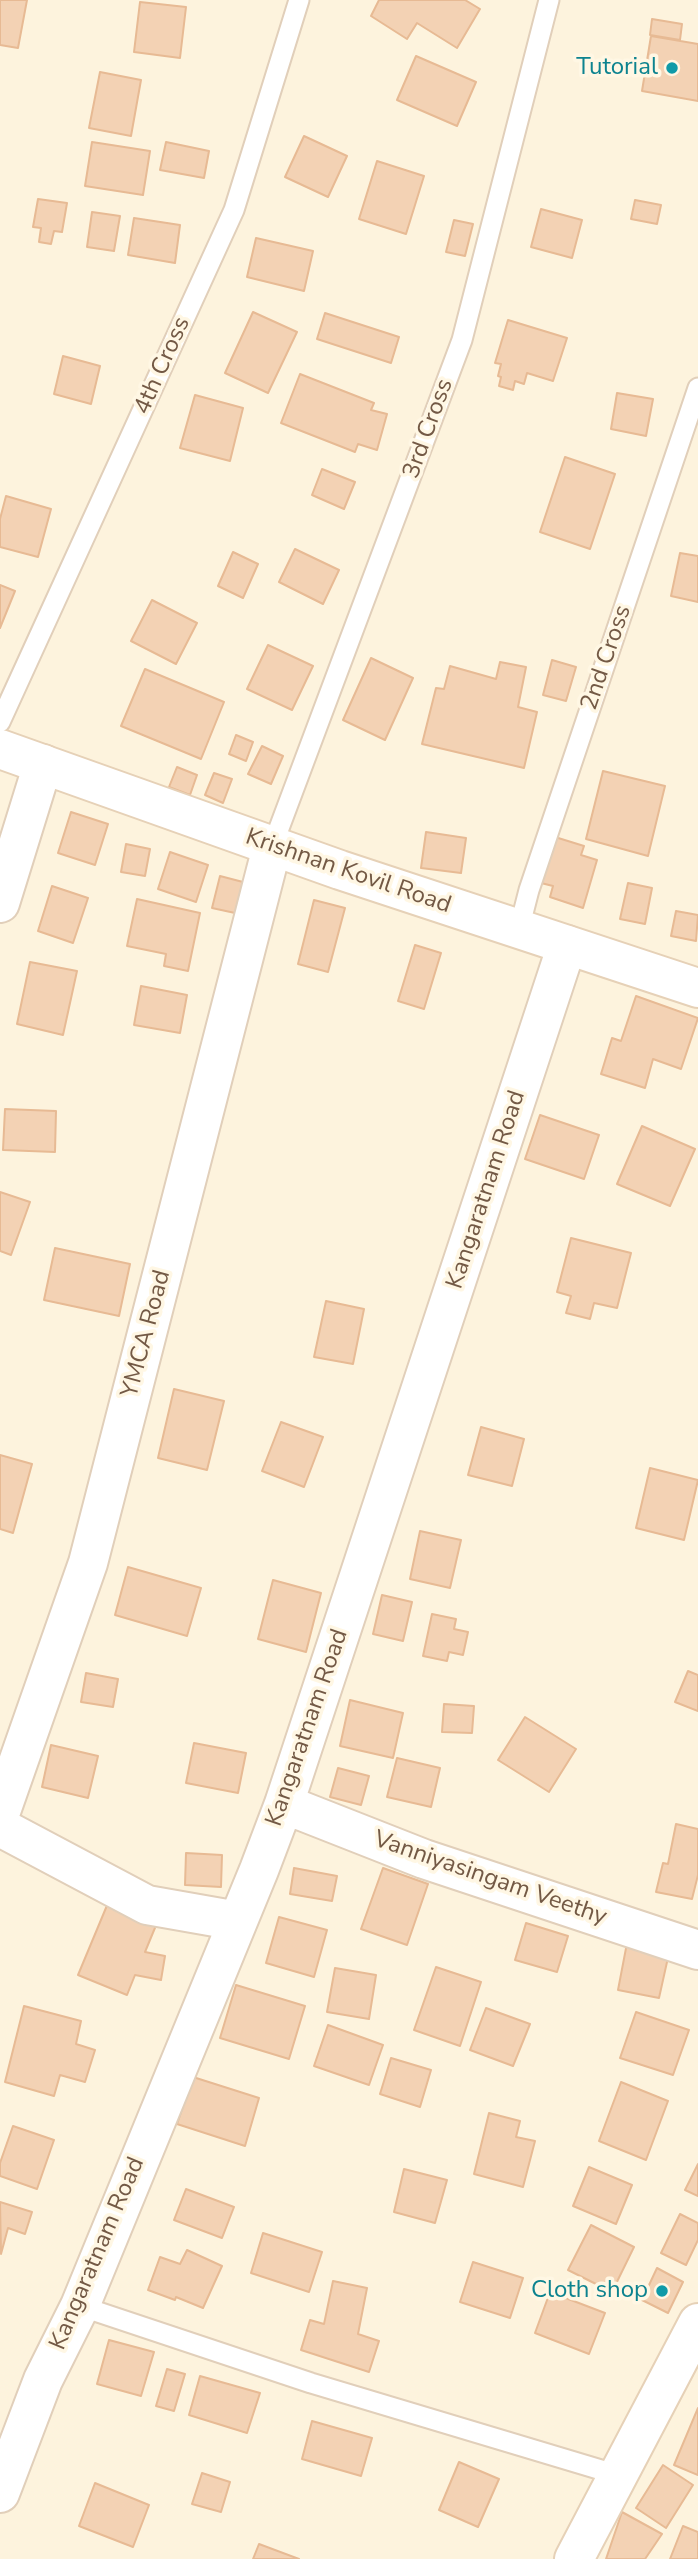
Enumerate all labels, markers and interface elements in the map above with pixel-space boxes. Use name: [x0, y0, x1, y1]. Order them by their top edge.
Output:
place label: Tutorial: [576, 54, 658, 82]
marker: Tutorial: [664, 60, 680, 76]
street label: 4th Cross: [129, 313, 197, 419]
street label: 3rd Cross: [398, 375, 460, 483]
street label: 2nd Cross: [576, 602, 638, 714]
street label: Krishnan Kovil Road: [241, 823, 455, 921]
street label: Kangaratnam Road: [441, 1087, 533, 1293]
street label: YMCA Road: [116, 1267, 178, 1401]
street label: Kangaratnam Road: [261, 1626, 355, 1830]
street label: Vanniyasingam Veethy: [370, 1826, 610, 1932]
street label: Kangaratnam Road: [44, 2153, 152, 2355]
place label: Cloth shop: [531, 2277, 648, 2305]
marker: Cloth shop: [654, 2283, 670, 2299]

